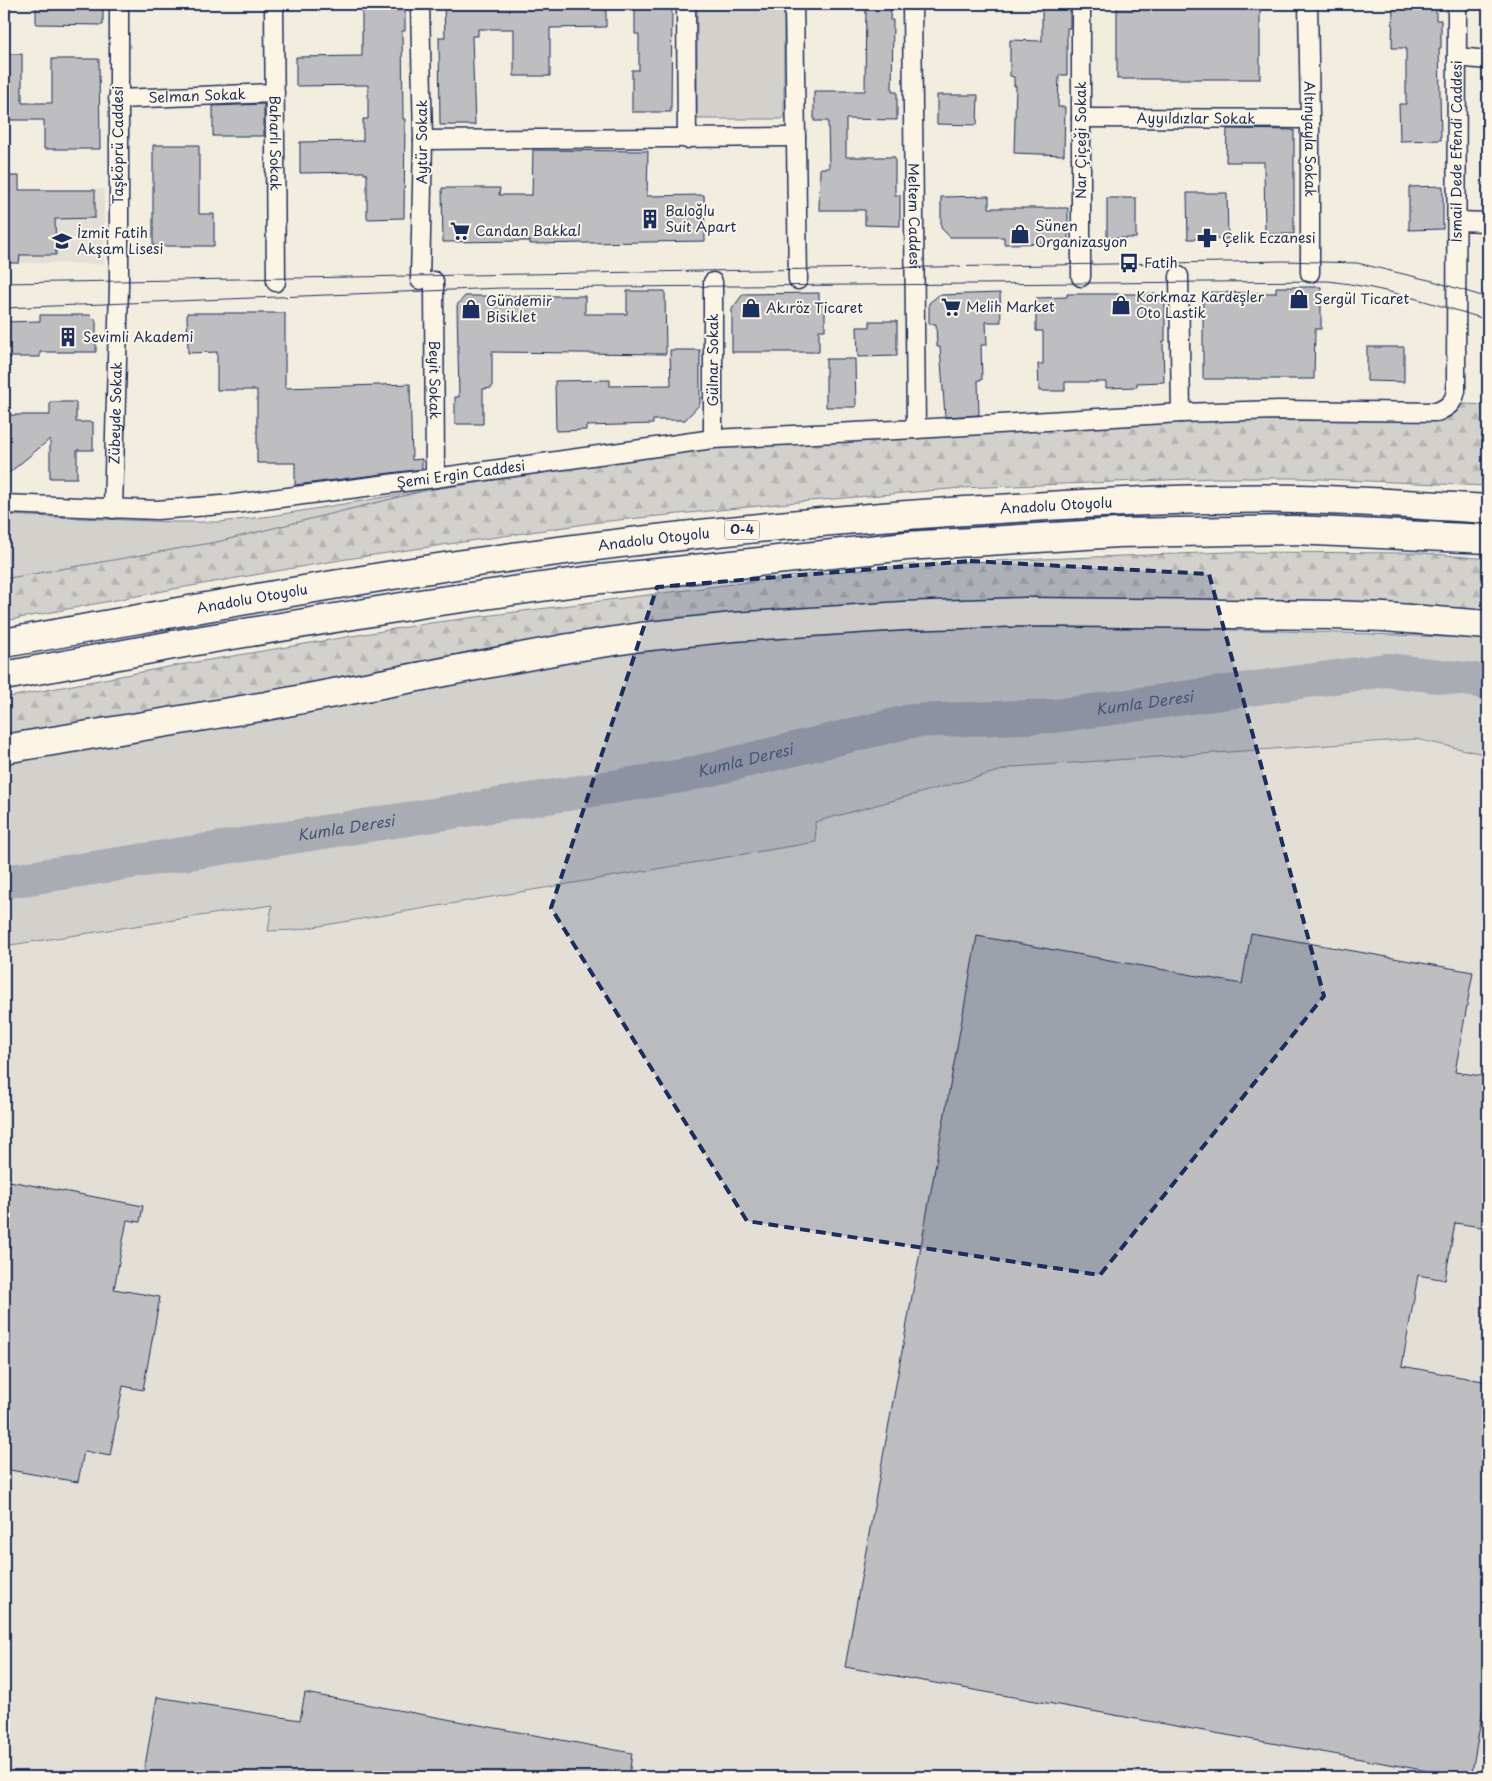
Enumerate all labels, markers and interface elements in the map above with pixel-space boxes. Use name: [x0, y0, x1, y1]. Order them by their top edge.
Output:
street label: İsmail Dede Efendi Caddesi: [1445, 60, 1467, 242]
street label: Nar Çiçeği Sokak: [1070, 81, 1091, 199]
street label: Altınyayla Sokak: [1299, 81, 1321, 197]
street label: Selman Sokak: [148, 83, 246, 108]
street label: Taşköprü Caddesi: [107, 86, 128, 204]
street label: Baharlı Sokak: [265, 95, 286, 191]
street label: Aytür Sokak: [411, 100, 432, 184]
street label: Ayyıldızlar Sokak: [1137, 107, 1255, 129]
street label: Meltem Caddesi: [903, 163, 925, 269]
place label: Baloğlu Suit Apart: [665, 200, 737, 237]
building icon: Baloğlu Suit Apart: [639, 208, 661, 230]
place label: Sünen Organizasyon: [1035, 215, 1127, 252]
supermarket icon: Candan Bakkal: [449, 220, 471, 242]
place label: Candan Bakkal: [475, 220, 581, 241]
place label: İzmit Fatih Akşam Lisesi: [77, 222, 163, 259]
shop icon: Sünen Organizasyon: [1009, 223, 1031, 245]
pharmacy icon: Çelik Eczanesi: [1196, 227, 1218, 249]
place label: Çelik Eczanesi: [1222, 227, 1316, 248]
school or university icon: İzmit Fatih Akşam Lisesi: [51, 230, 73, 252]
bus stop icon: Fatih: [1118, 252, 1140, 274]
place label: Fatih: [1144, 252, 1178, 273]
place label: Korkmaz Kardeşler Oto Lastik: [1136, 286, 1265, 323]
shop icon: Sergül Ticaret: [1288, 288, 1310, 310]
place label: Sergül Ticaret: [1314, 288, 1409, 309]
place label: Gündemir Bisiklet: [486, 290, 553, 327]
shop icon: Korkmaz Kardeşler Oto Lastik: [1110, 294, 1132, 316]
supermarket icon: Melih Market: [940, 296, 962, 318]
place label: Melih Market: [966, 296, 1055, 317]
shop icon: Akıröz Ticaret: [740, 297, 762, 319]
place label: Akıröz Ticaret: [766, 297, 863, 318]
shop icon: Gündemir Bisiklet: [460, 298, 482, 320]
street label: Gülnar Sokak: [702, 313, 723, 407]
building icon: Sevimli Akademi: [57, 326, 79, 348]
place label: Sevimli Akademi: [83, 326, 194, 347]
street label: Beyit Sokak: [424, 340, 446, 420]
street label: Zübeyde Sokak: [103, 361, 127, 465]
street label: Şemi Ergin Caddesi: [395, 454, 527, 493]
street label: Anadolu Otoyolu: [999, 491, 1113, 519]
road number: O-4: [724, 520, 760, 540]
street label: Anadolu Otoyolu: [596, 522, 711, 556]
street label: Anadolu Otoyolu: [195, 578, 309, 618]
water label: Kumla Deresi: [1094, 684, 1197, 720]
water label: Kumla Deresi: [694, 736, 798, 782]
water label: Kumla Deresi: [296, 808, 398, 846]

